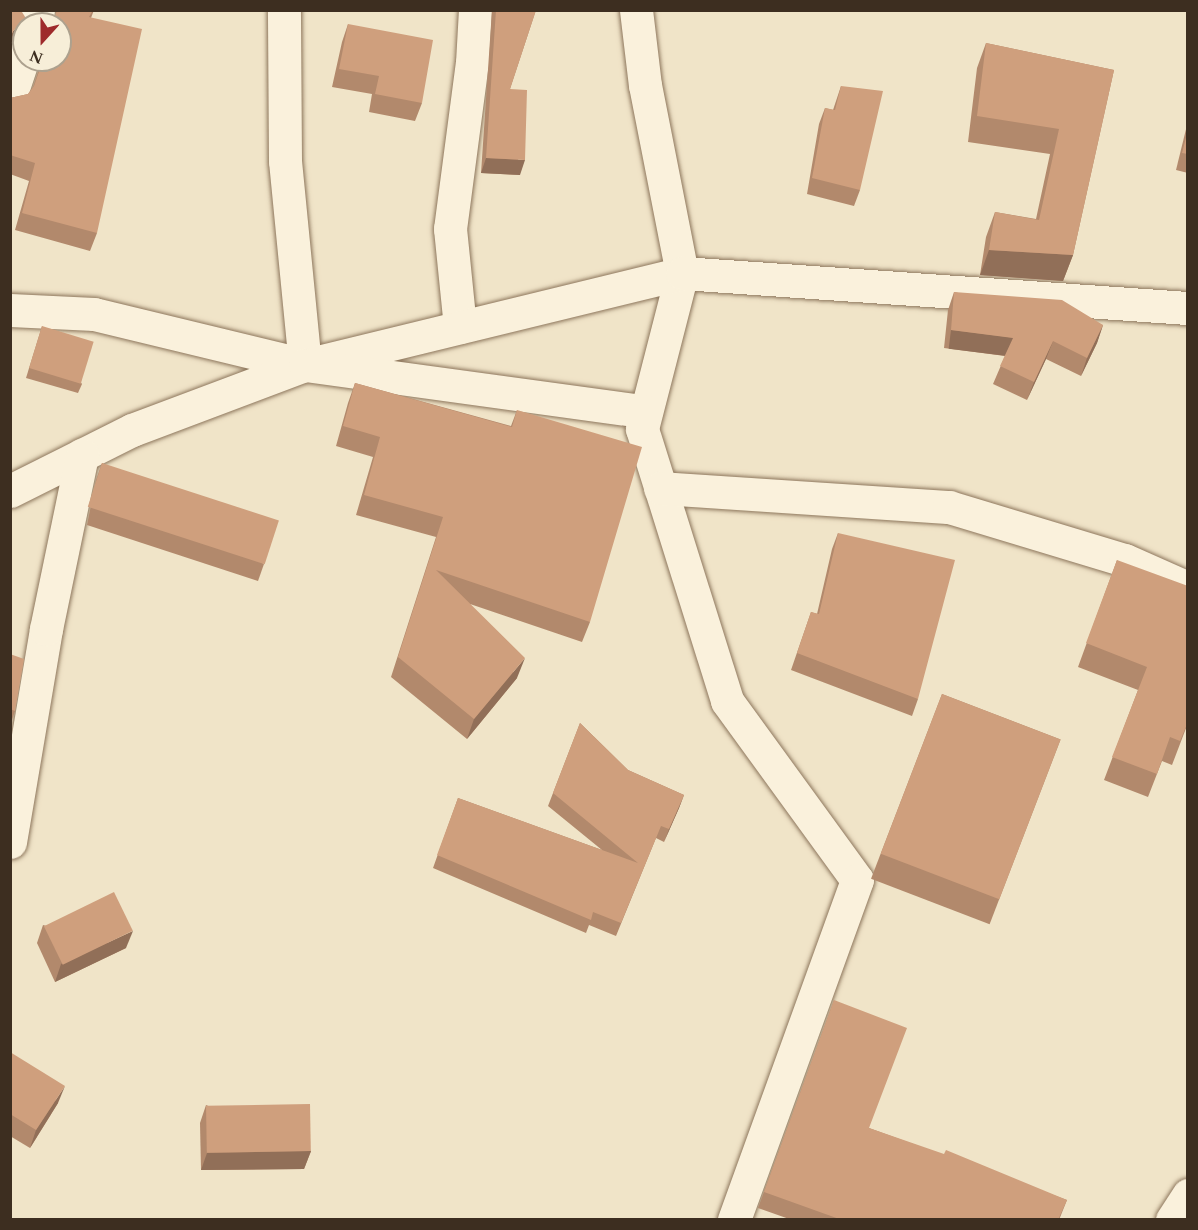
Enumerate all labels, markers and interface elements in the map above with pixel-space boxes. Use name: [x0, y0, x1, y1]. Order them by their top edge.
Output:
north arrow: [12, 12, 72, 72]
text: N: [26, 43, 47, 70]

